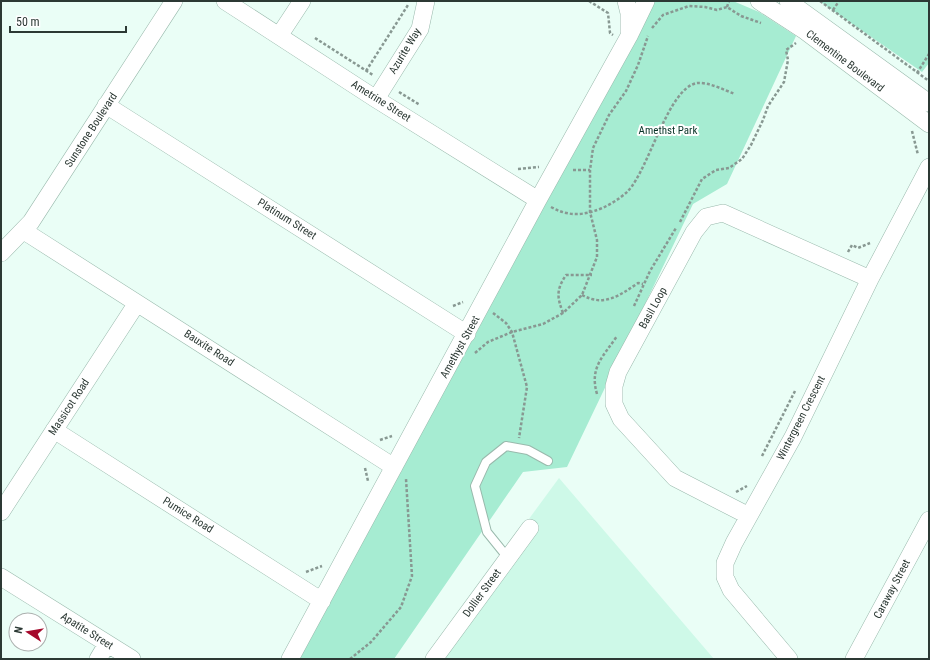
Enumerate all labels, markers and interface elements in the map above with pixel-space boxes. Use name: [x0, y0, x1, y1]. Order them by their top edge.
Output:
scale bar: [10, 8, 126, 34]
text: 50 m: [16, 15, 40, 29]
street label: Azurite Way: [386, 25, 424, 76]
street label: Clementine Boulevard: [803, 27, 887, 95]
street label: Ametrine Street: [349, 78, 413, 124]
street label: Sunstone Boulevard: [62, 90, 120, 170]
park label: Amethst Park: [639, 124, 697, 137]
street label: Platinum Street: [255, 196, 319, 242]
street label: Basil Loop: [636, 285, 670, 331]
street label: Amethyst Street: [437, 313, 483, 381]
street label: Bauxite Road: [182, 327, 236, 369]
street label: Wintergreen Crescent: [774, 374, 828, 462]
street label: Massicot Road: [46, 376, 92, 438]
street label: Pumice Road: [160, 494, 216, 536]
street label: Caraway Street: [871, 557, 913, 621]
street label: Dollier Street: [460, 566, 504, 620]
street label: Apatite Street: [58, 610, 116, 652]
north arrow: [8, 612, 48, 652]
text: N: [12, 625, 26, 635]

